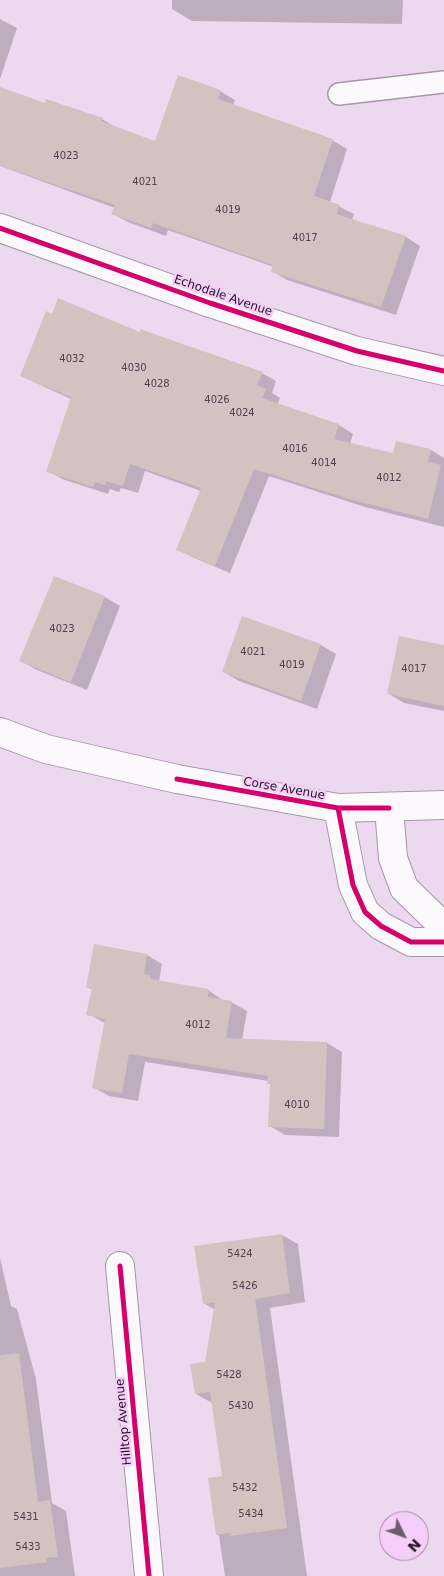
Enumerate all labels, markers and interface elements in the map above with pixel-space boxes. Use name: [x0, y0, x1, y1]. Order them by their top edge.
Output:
house number: 4023: [53, 150, 79, 162]
house number: 4021: [132, 176, 158, 188]
house number: 4019: [215, 204, 241, 216]
house number: 4017: [292, 232, 318, 244]
street label: Echodale Avenue: [172, 272, 274, 320]
house number: 4032: [59, 353, 85, 365]
house number: 4030: [121, 362, 147, 374]
house number: 4028: [144, 378, 170, 390]
house number: 4026: [204, 394, 230, 406]
house number: 4024: [229, 407, 255, 419]
house number: 4016: [282, 443, 308, 455]
house number: 4014: [311, 457, 337, 469]
house number: 4012: [376, 472, 402, 484]
house number: 4023: [49, 623, 75, 635]
house number: 4021: [240, 646, 266, 658]
house number: 4019: [279, 659, 305, 671]
house number: 4017: [401, 663, 427, 675]
street label: Corse Avenue: [242, 775, 326, 803]
house number: 4012: [185, 1019, 211, 1031]
house number: 4010: [284, 1099, 310, 1111]
house number: 5424: [227, 1248, 253, 1260]
house number: 5426: [232, 1280, 258, 1292]
house number: 5428: [216, 1369, 242, 1381]
street label: Hilltop Avenue: [113, 1378, 135, 1466]
house number: 5430: [228, 1400, 254, 1412]
house number: 5432: [232, 1482, 258, 1494]
house number: 5434: [238, 1508, 264, 1520]
house number: 5431: [13, 1511, 39, 1523]
north arrow: [379, 1511, 429, 1561]
text: N: [405, 1536, 424, 1555]
house number: 5433: [15, 1541, 41, 1553]

